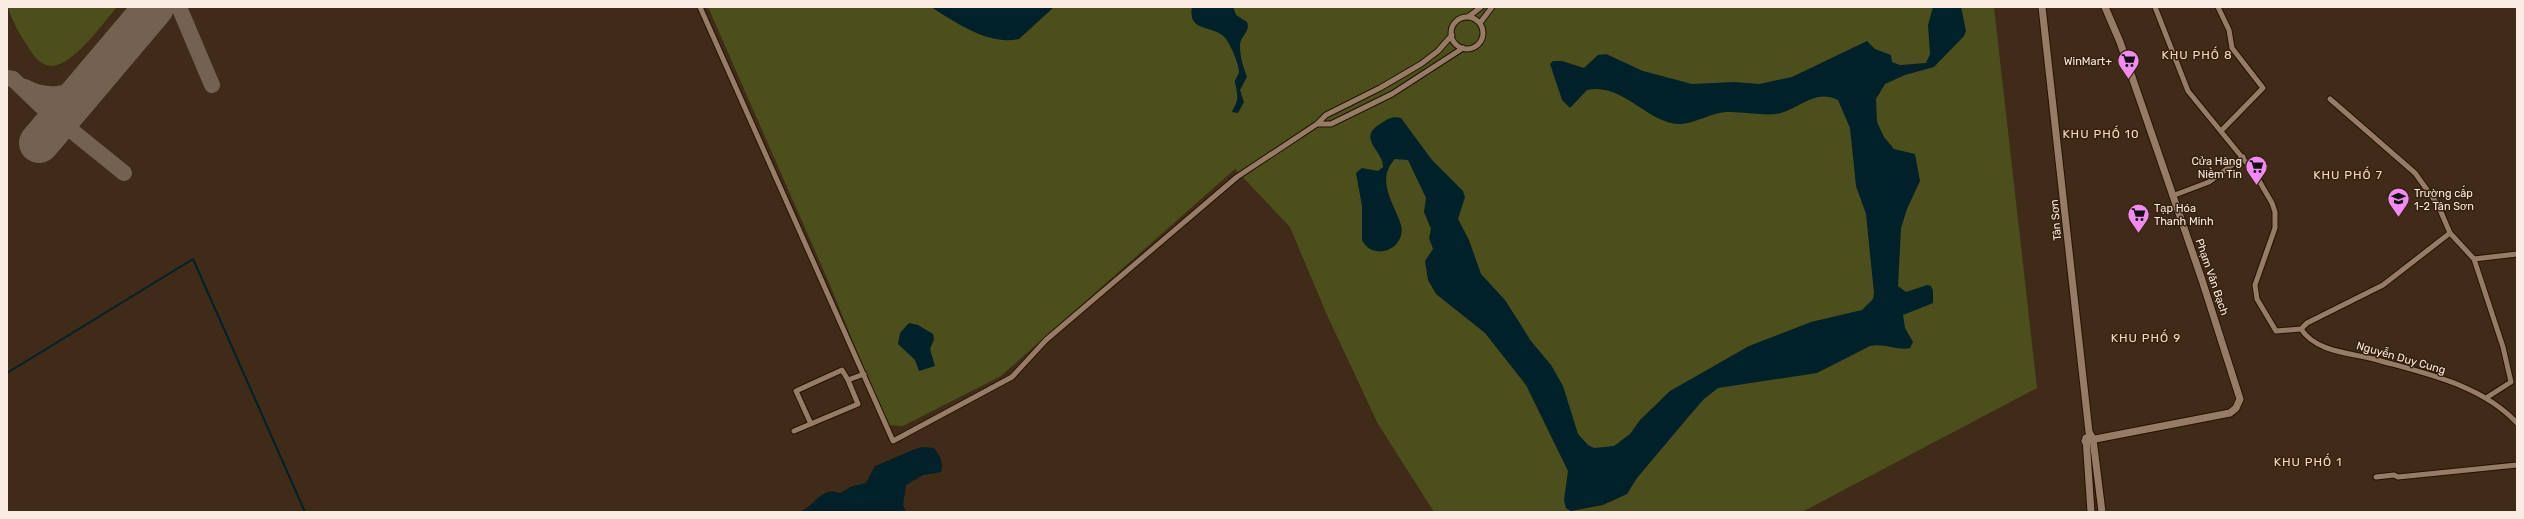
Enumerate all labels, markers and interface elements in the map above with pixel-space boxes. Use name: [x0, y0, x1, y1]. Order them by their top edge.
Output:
district label: KHU PHỐ 8: [2161, 46, 2233, 62]
supermarket icon: WinMart+: [2115, 48, 2141, 81]
place label: WinMart+: [2064, 55, 2112, 68]
district label: KHU PHỐ 10: [2062, 125, 2140, 141]
supermarket icon: Cửa Hàng Niềm Tin: [2244, 154, 2270, 187]
place label: Cửa Hàng Niềm Tin: [2191, 155, 2242, 181]
district label: KHU PHỐ 7: [2313, 166, 2383, 182]
place label: Trường cấp 1-2 Tân Sơn: [2414, 185, 2474, 213]
school or university icon: Trường cấp 1-2 Tân Sơn: [2385, 186, 2411, 219]
street label: Tân Sơn: [2048, 199, 2064, 241]
supermarket icon: Tạp Hóa Thanh Minh: [2125, 201, 2151, 234]
place label: Tạp Hóa Thanh Minh: [2154, 202, 2214, 228]
street label: Phạm Văn Bạch: [2193, 237, 2231, 317]
district label: KHU PHỐ 9: [2111, 329, 2181, 345]
street label: Nguyễn Duy Cung: [2355, 339, 2447, 377]
district label: KHU PHỐ 1: [2274, 453, 2342, 469]

